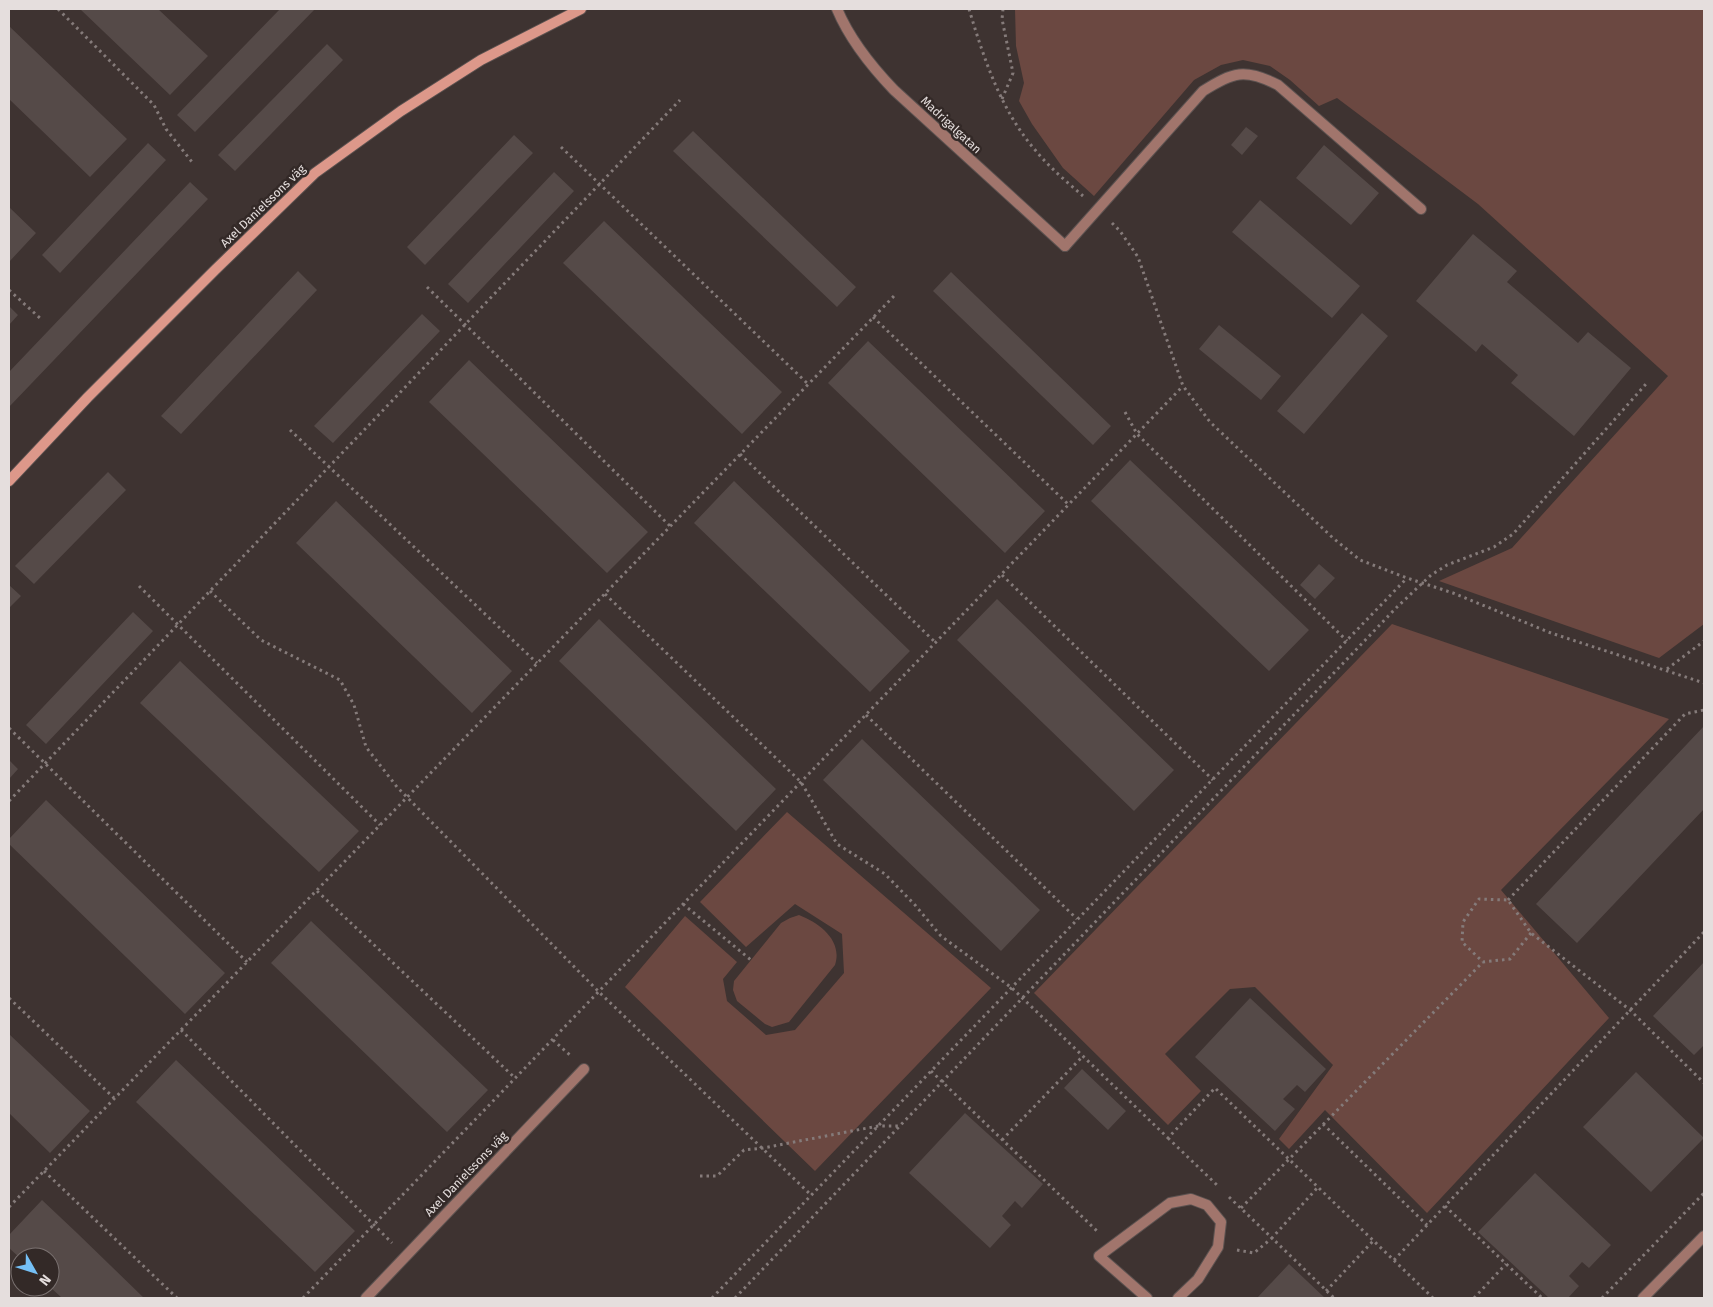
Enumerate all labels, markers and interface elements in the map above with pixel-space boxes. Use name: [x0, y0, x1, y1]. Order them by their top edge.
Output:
street label: Madrigalgatan: [918, 94, 984, 156]
street label: Axel Danielssons väg: [218, 161, 309, 250]
street label: Axel Danielssons väg: [422, 1128, 511, 1219]
north arrow: [10, 1247, 60, 1297]
text: N: [35, 1271, 54, 1289]

